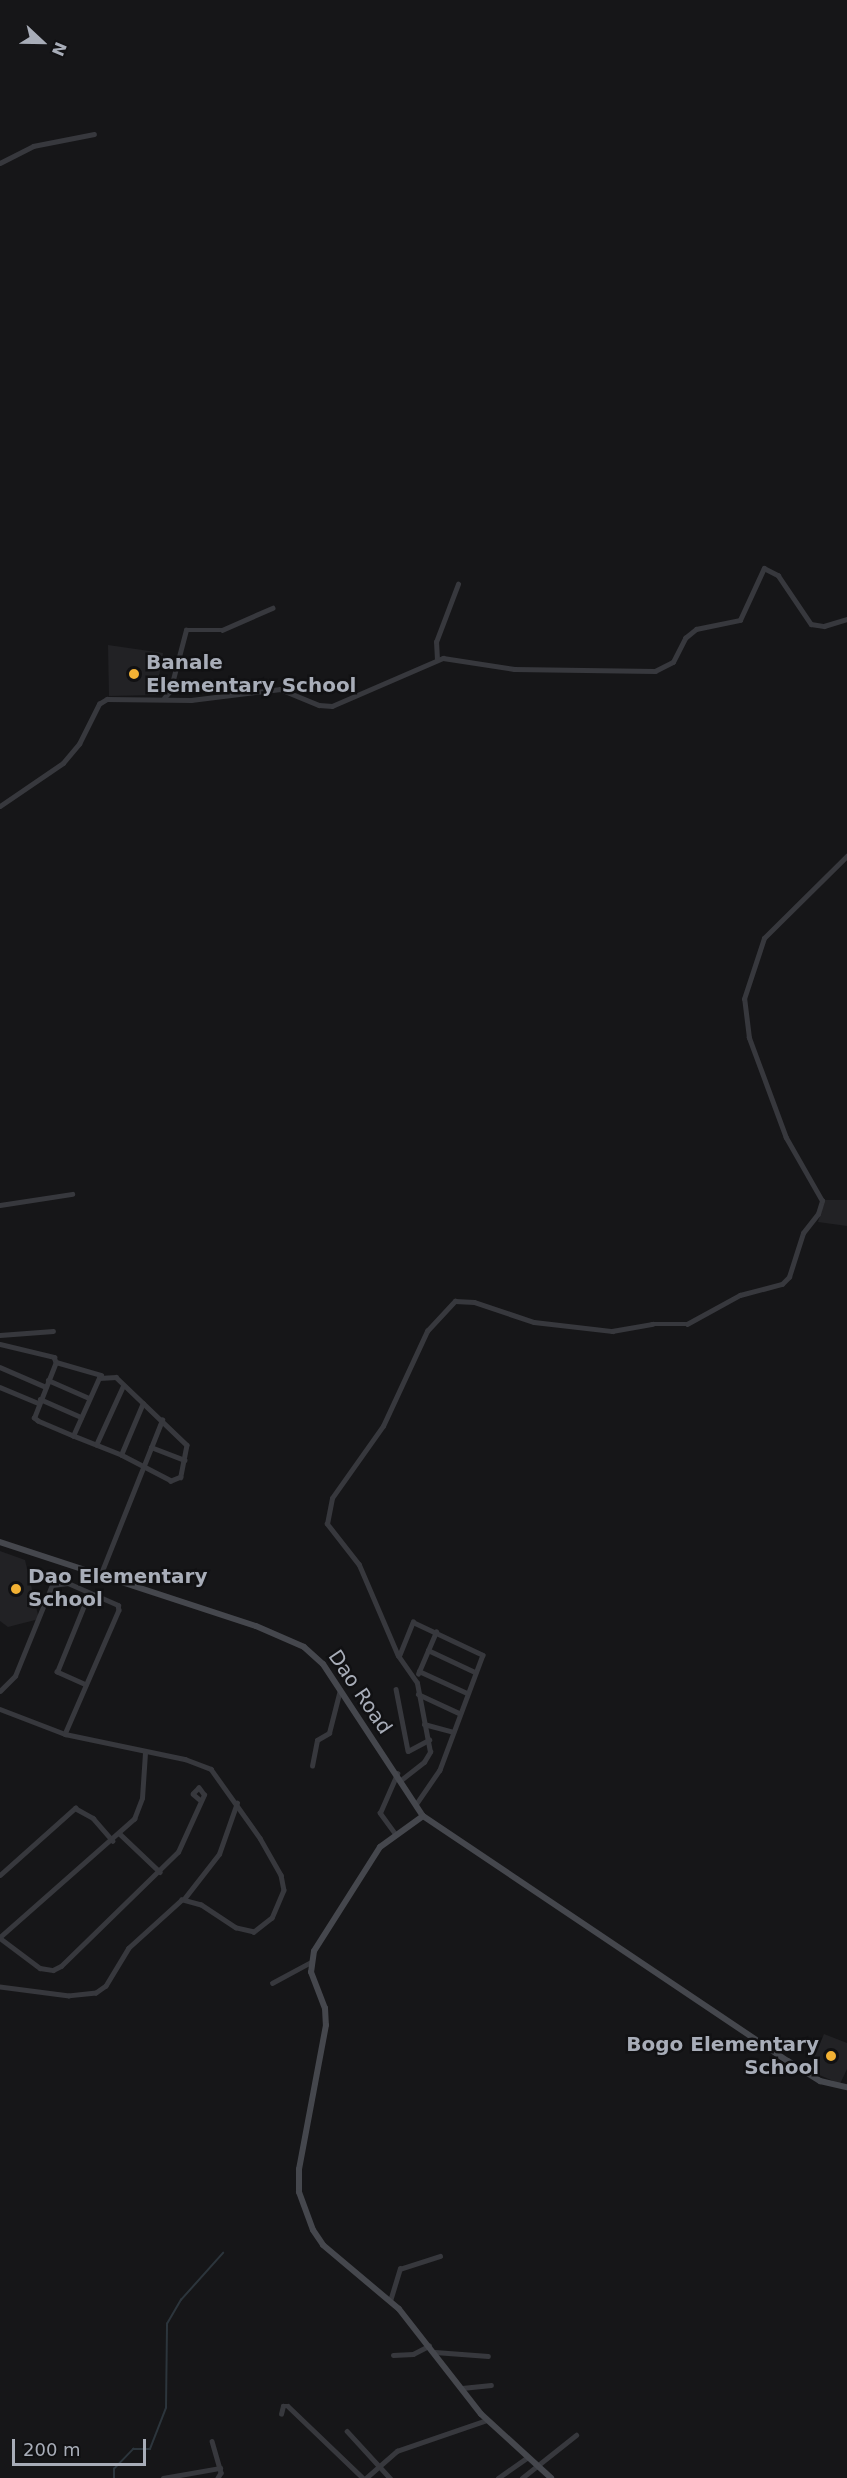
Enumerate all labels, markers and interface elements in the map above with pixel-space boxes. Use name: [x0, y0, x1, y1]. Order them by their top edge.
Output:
north arrow: [12, 12, 72, 72]
text: N: [48, 39, 70, 59]
place label: Banale Elementary School: [146, 650, 356, 697]
marker: Banale Elementary School: [127, 667, 141, 681]
place label: Dao Elementary School: [28, 1565, 207, 1612]
marker: Dao Elementary School: [9, 1582, 23, 1596]
street label: Dao Road: [323, 1645, 397, 1739]
place label: Bogo Elementary School: [626, 2032, 819, 2079]
marker: Bogo Elementary School: [824, 2049, 838, 2063]
scale bar: [15, 2427, 148, 2465]
text: 200 m: [23, 2439, 81, 2460]

